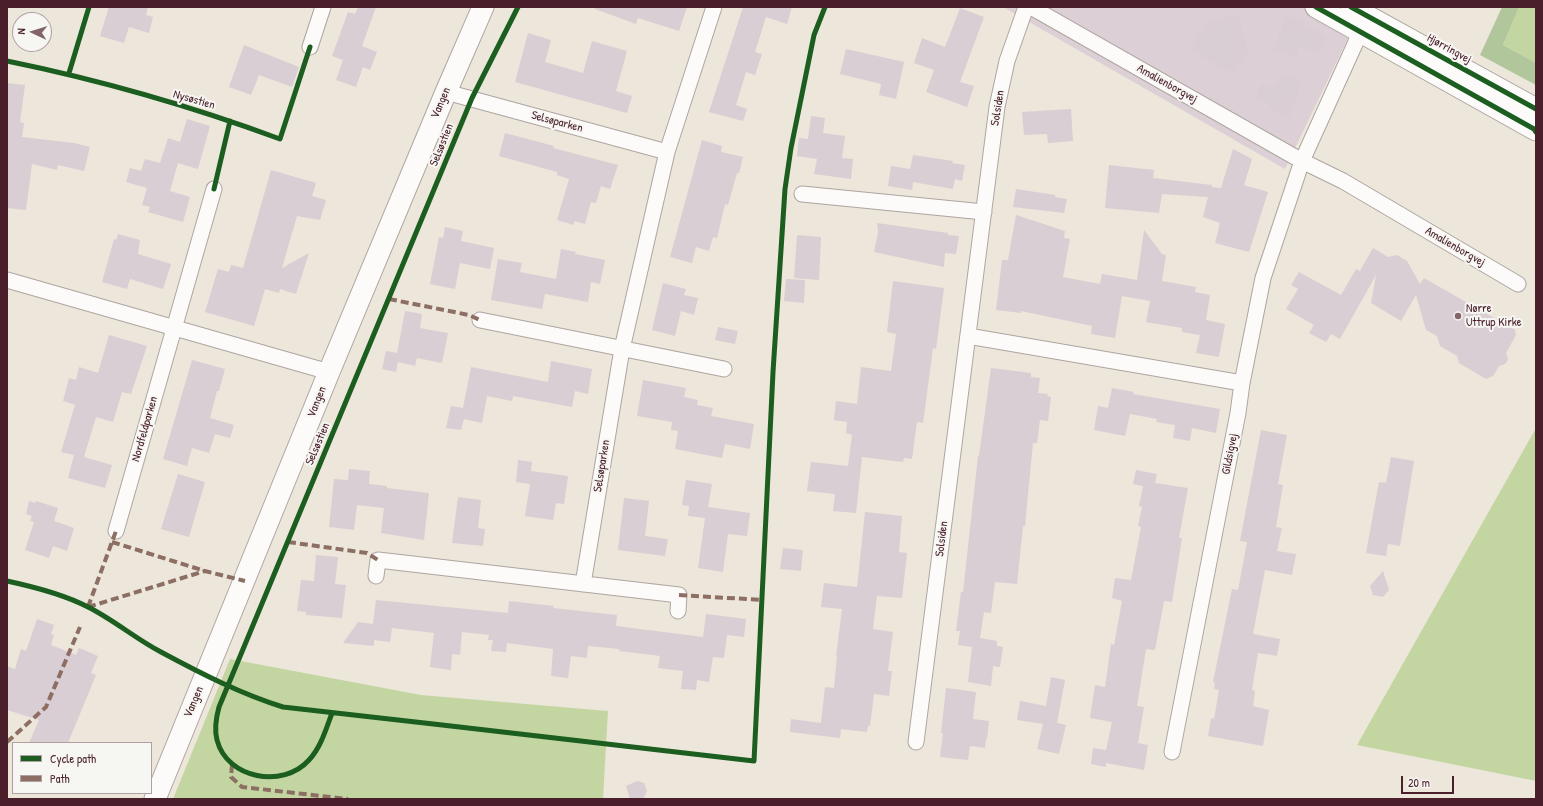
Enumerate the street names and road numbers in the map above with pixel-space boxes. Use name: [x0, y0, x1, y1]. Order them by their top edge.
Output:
street label: Hjørringvej: [1424, 31, 1474, 67]
street label: Amalienborgvej: [1134, 61, 1200, 107]
street label: Vangen: [428, 85, 454, 121]
street label: Nysøstien: [171, 87, 217, 113]
street label: Solsiden: [988, 89, 1008, 127]
street label: Selsøparken: [530, 108, 584, 136]
street label: Selsøstien: [427, 122, 457, 168]
street label: Amalienborgvej: [1422, 224, 1488, 270]
street label: Vangen: [304, 384, 330, 420]
street label: Nordfeldparken: [129, 395, 161, 463]
street label: Selsøstien: [303, 421, 333, 467]
street label: Gildsigvej: [1219, 432, 1241, 476]
street label: Selsøparken: [591, 439, 613, 493]
street label: Solsiden: [933, 520, 951, 558]
street label: Vangen: [181, 684, 207, 720]

